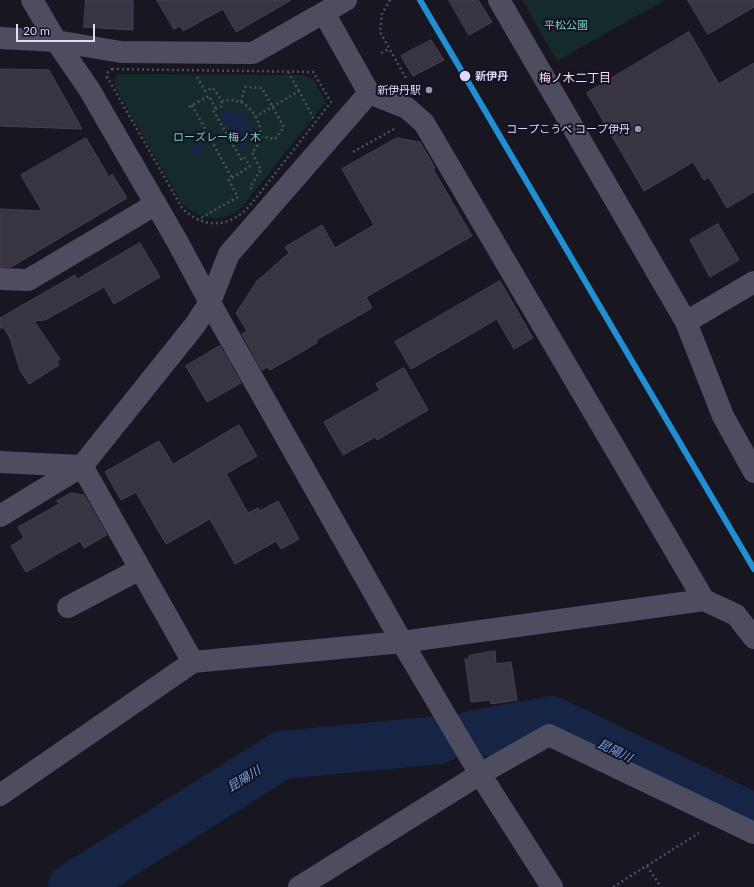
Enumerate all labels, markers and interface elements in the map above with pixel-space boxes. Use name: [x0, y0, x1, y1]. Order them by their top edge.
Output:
scale bar: [18, 16, 97, 42]
park label: 平松公園: [544, 18, 588, 32]
text: 20 m: [23, 23, 50, 38]
marker: 新伊丹: [458, 69, 472, 83]
place label: 新伊丹: [475, 69, 508, 83]
district label: 梅ノ木二丁目: [539, 71, 611, 85]
place label: 新伊丹駅: [377, 83, 421, 97]
marker: 新伊丹駅: [424, 85, 434, 95]
place label: コープこうべ コープ伊丹: [506, 122, 630, 136]
marker: コープこうべ コープ伊丹: [633, 124, 643, 134]
park label: ローズレー梅ノ木: [173, 130, 261, 144]
water label: 昆陽川: [596, 737, 634, 765]
water label: 昆陽川: [225, 763, 263, 795]

